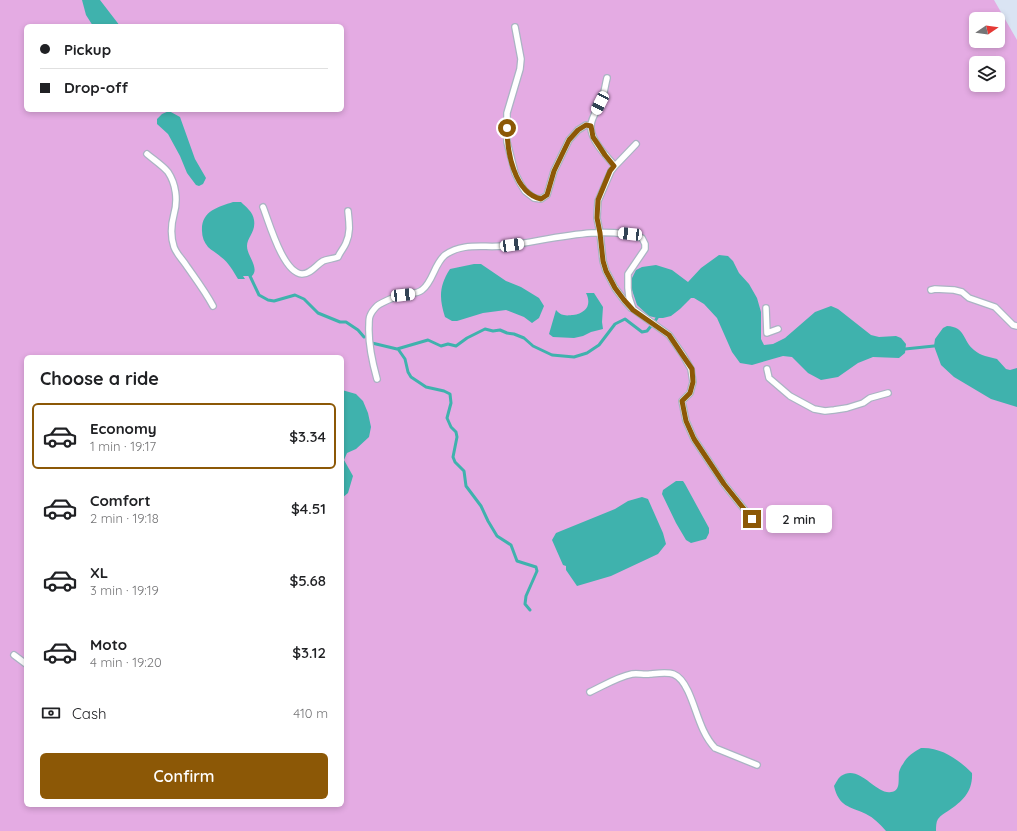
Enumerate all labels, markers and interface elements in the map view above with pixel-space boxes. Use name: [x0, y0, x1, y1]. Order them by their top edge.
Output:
north arrow: [969, 12, 1005, 48]
map controls: [969, 12, 1005, 92]
text: Pickup: [64, 40, 111, 59]
button: layers: [969, 56, 1005, 92]
text: Drop-off: [64, 78, 128, 97]
car: [589, 90, 611, 116]
route start: [498, 119, 516, 137]
car: [617, 227, 643, 241]
car: [499, 237, 525, 253]
car: [390, 288, 416, 302]
text: Choose a ride: [40, 367, 159, 390]
icon: car: [42, 418, 78, 454]
text: Economy: [90, 419, 157, 438]
text: $3.34: [289, 427, 326, 446]
text: 1 min · 19:17: [90, 438, 156, 454]
icon: car: [42, 490, 78, 526]
text: Comfort: [90, 491, 151, 510]
text: $4.51: [291, 499, 326, 518]
callout: 2 min: [766, 505, 832, 533]
text: 2 min · 19:18: [90, 510, 159, 526]
route end: [743, 510, 761, 528]
text: 2 min: [782, 511, 816, 527]
icon: car: [42, 562, 78, 598]
text: XL: [90, 563, 108, 582]
text: $5.68: [289, 571, 326, 590]
text: 3 min · 19:19: [90, 582, 159, 598]
icon: car: [42, 634, 78, 670]
text: Moto: [90, 635, 127, 654]
text: $3.12: [292, 643, 326, 662]
text: 4 min · 19:20: [90, 654, 162, 670]
icon: cash: [40, 702, 62, 724]
text: Cash: [72, 704, 106, 723]
text: 410 m: [293, 705, 328, 721]
button: Confirm: [40, 753, 328, 799]

